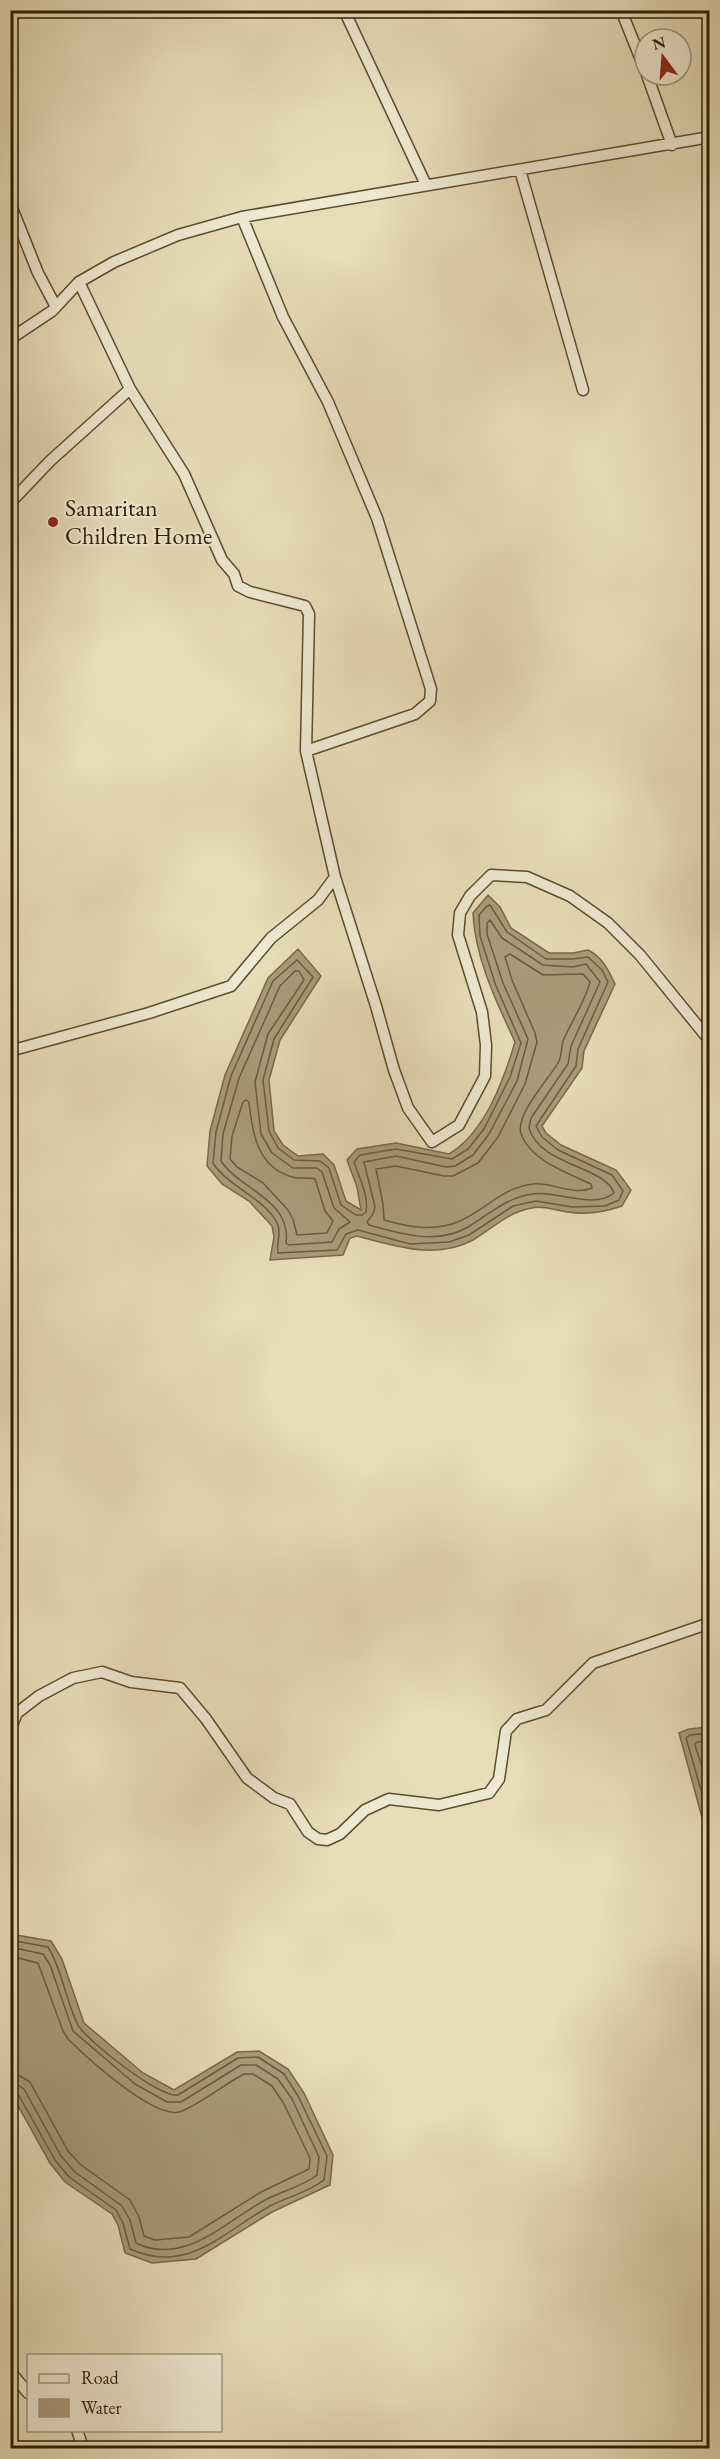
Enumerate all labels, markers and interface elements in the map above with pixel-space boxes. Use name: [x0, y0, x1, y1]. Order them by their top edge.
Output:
north arrow: [633, 27, 693, 87]
text: N: [650, 31, 668, 55]
place label: Samaritan Children Home: [65, 492, 212, 551]
marker: Samaritan Children Home: [46, 515, 60, 529]
legend: [27, 2354, 222, 2432]
text: Road: [81, 2366, 120, 2389]
text: Water: [81, 2396, 122, 2419]

